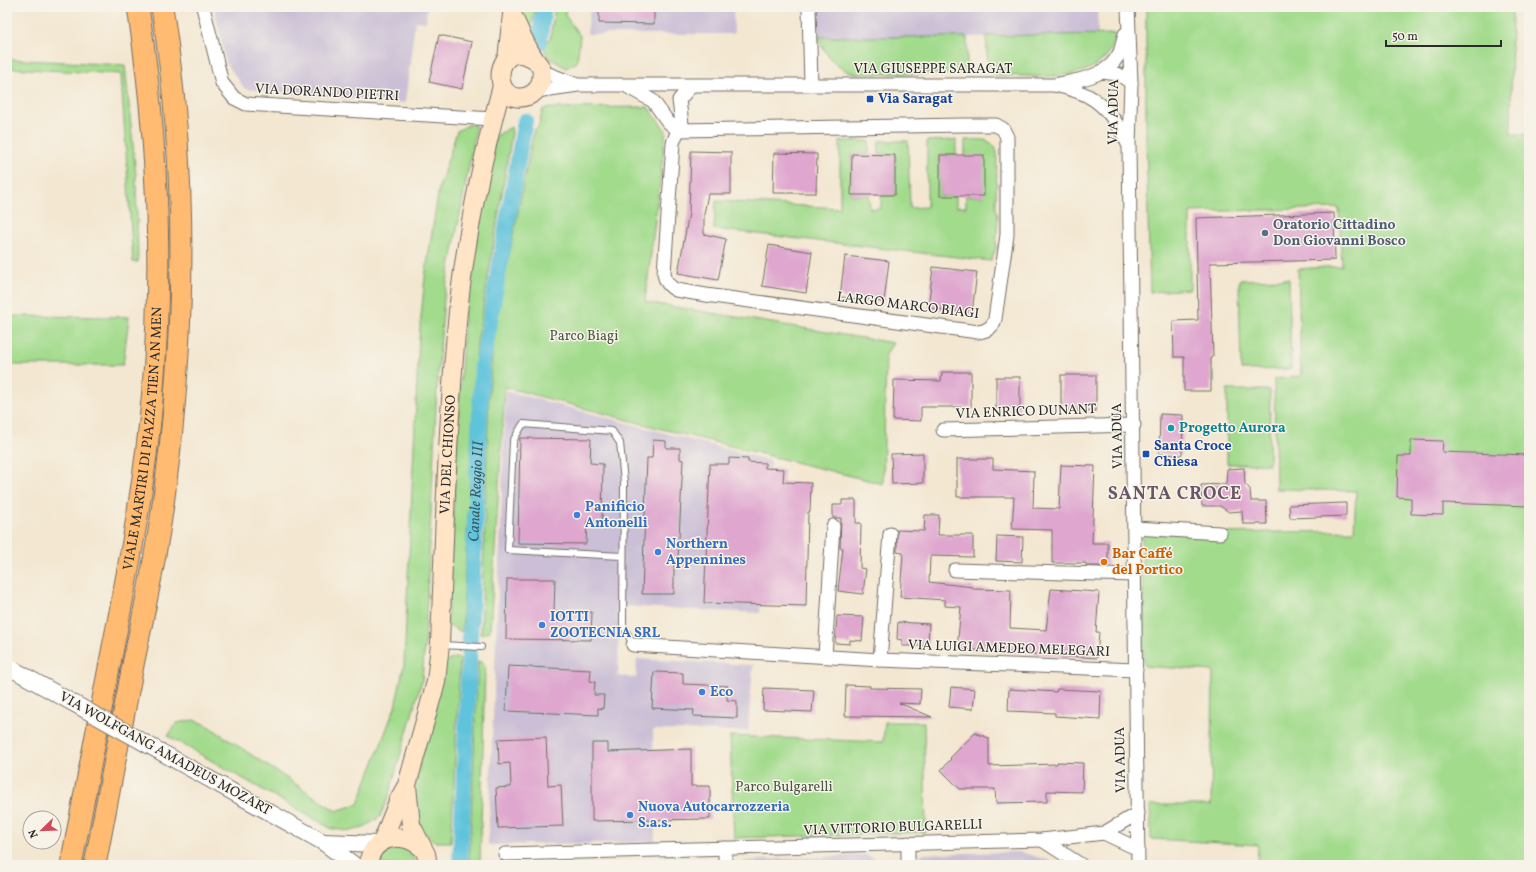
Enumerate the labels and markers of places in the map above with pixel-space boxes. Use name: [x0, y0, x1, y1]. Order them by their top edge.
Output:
place label: Via Saragat: [878, 90, 953, 109]
marker: Via Saragat: [865, 94, 875, 104]
place label: Oratorio Cittadino Don Giovanni Bosco: [1273, 216, 1406, 251]
marker: Oratorio Cittadino Don Giovanni Bosco: [1260, 228, 1270, 238]
place label: Progetto Aurora: [1179, 419, 1286, 438]
marker: Progetto Aurora: [1166, 423, 1176, 433]
place label: Santa Croce Chiesa: [1154, 437, 1232, 472]
marker: Santa Croce Chiesa: [1141, 449, 1151, 459]
place label: Panificio Antonelli: [585, 498, 648, 533]
marker: Panificio Antonelli: [572, 510, 582, 520]
place label: Northern Appennines: [666, 535, 746, 570]
place label: Bar Caffé del Portico: [1112, 545, 1183, 580]
marker: Northern Appennines: [653, 547, 663, 557]
marker: Bar Caffé del Portico: [1099, 557, 1109, 567]
place label: IOTTI ZOOTECNIA SRL: [550, 608, 661, 643]
marker: IOTTI ZOOTECNIA SRL: [537, 620, 547, 630]
place label: Eco: [710, 683, 733, 702]
marker: Eco: [697, 687, 707, 697]
place label: Nuova Autocarrozzeria S.a.s.: [638, 798, 790, 833]
marker: Nuova Autocarrozzeria S.a.s.: [625, 810, 635, 820]

